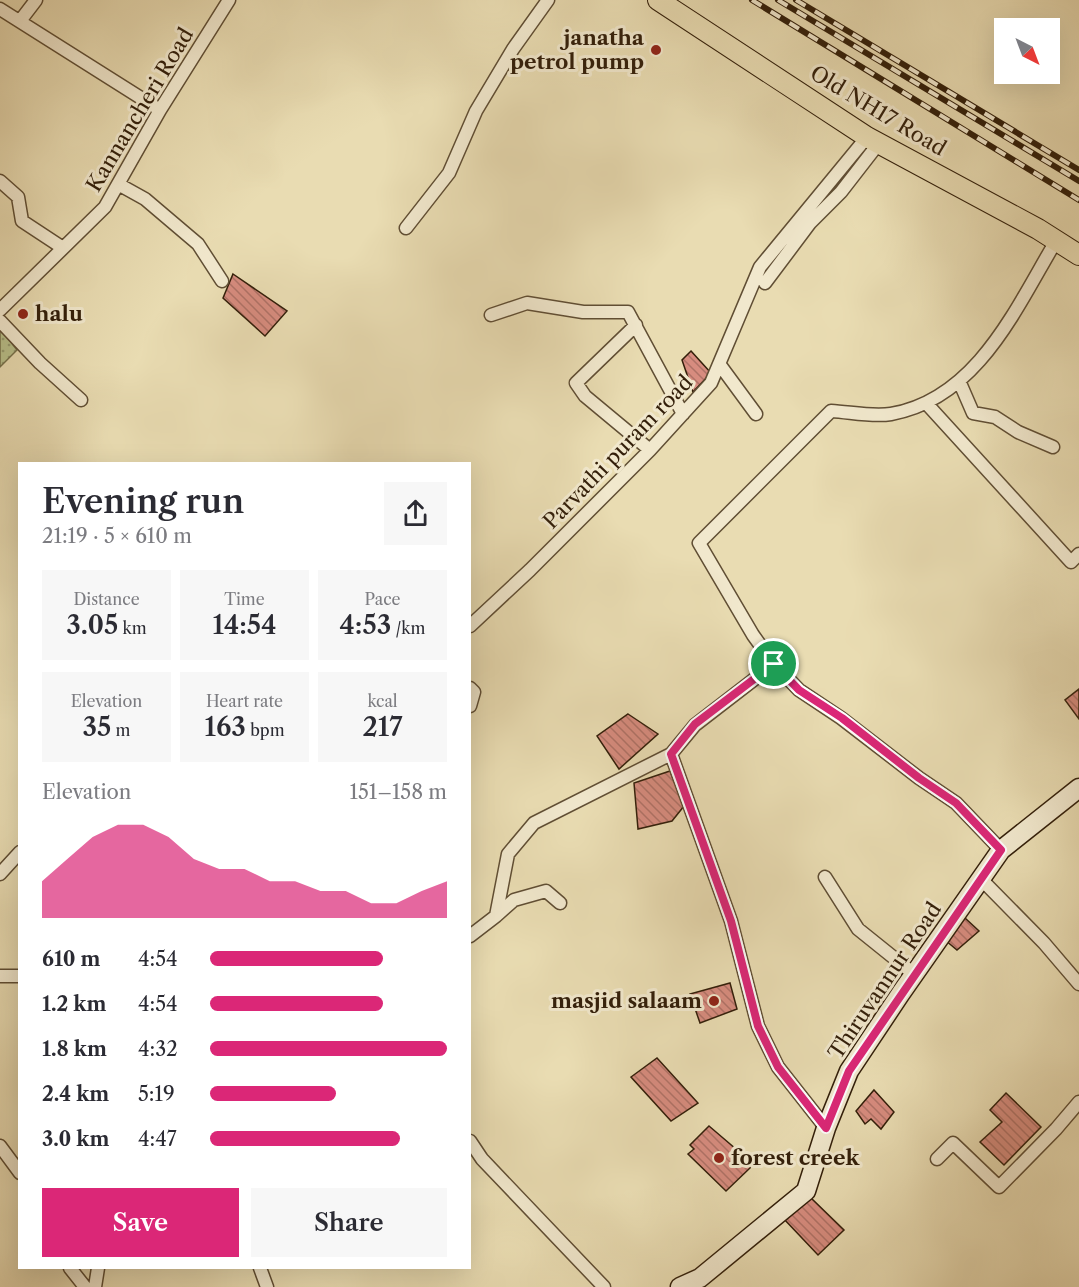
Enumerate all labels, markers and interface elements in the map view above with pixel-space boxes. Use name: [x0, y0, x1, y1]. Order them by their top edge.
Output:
north arrow: [994, 18, 1060, 84]
map controls: [994, 18, 1060, 84]
street label: Kannancheri Road: [81, 23, 198, 196]
place label: janatha petrol pump: [510, 25, 645, 74]
marker: janatha petrol pump: [649, 43, 663, 57]
street label: Old NH17 Road: [806, 60, 951, 161]
place label: halu: [35, 301, 83, 326]
marker: halu: [16, 307, 30, 321]
street label: Parvathi puram road: [538, 369, 698, 534]
text: Evening run: [42, 481, 244, 522]
button: share: [384, 482, 447, 545]
text: 21:19 · 5 × 610 m: [42, 524, 192, 548]
text: Distance: [73, 589, 140, 609]
text: Time: [224, 589, 265, 609]
text: Pace: [364, 589, 401, 609]
text: 3.05: [66, 609, 118, 641]
text: 14:54: [213, 609, 276, 641]
text: 4:53: [340, 609, 391, 641]
text: km: [118, 618, 147, 638]
text: /km: [391, 618, 425, 638]
pin: [748, 638, 799, 689]
icon: arrive: [757, 647, 790, 680]
text: Elevation: [71, 691, 142, 711]
text: Heart rate: [206, 691, 283, 711]
text: kcal: [367, 691, 398, 711]
text: 35: [82, 711, 111, 743]
text: 163: [204, 711, 246, 743]
text: 217: [363, 711, 402, 743]
text: m: [111, 720, 131, 740]
text: bpm: [246, 720, 285, 740]
text: Elevation: [42, 780, 131, 804]
text: 151–158 m: [350, 780, 447, 804]
street label: Thiruvannur Road: [823, 897, 946, 1064]
text: 610 m: [42, 947, 100, 971]
text: 4:54: [138, 947, 178, 971]
place label: masjid salaam: [551, 988, 702, 1013]
text: 1.2 km: [42, 992, 106, 1016]
text: 4:54: [138, 992, 178, 1016]
marker: masjid salaam: [707, 994, 721, 1008]
text: 1.8 km: [42, 1037, 107, 1061]
text: 4:32: [138, 1037, 178, 1061]
text: 2.4 km: [42, 1082, 109, 1106]
text: 5:19: [138, 1082, 175, 1106]
text: 3.0 km: [42, 1127, 109, 1151]
text: 4:47: [138, 1127, 177, 1151]
place label: forest creek: [731, 1145, 860, 1170]
marker: forest creek: [712, 1151, 726, 1165]
button: Save: [42, 1188, 239, 1257]
button: Share: [251, 1188, 447, 1257]

